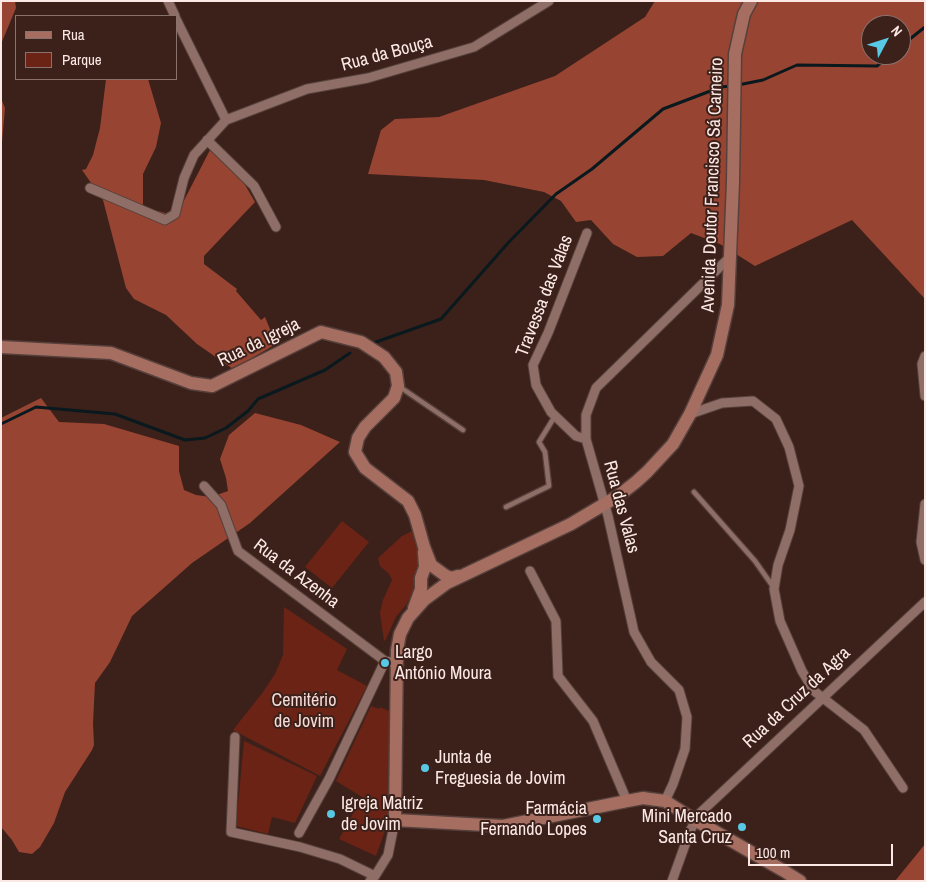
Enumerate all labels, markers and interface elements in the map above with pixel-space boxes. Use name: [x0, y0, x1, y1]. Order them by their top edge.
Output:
legend: [15, 15, 178, 80]
north arrow: [861, 15, 911, 65]
text: N: [887, 22, 906, 40]
text: Rua: [62, 24, 85, 45]
street label: Rua da Bouça: [339, 31, 435, 77]
text: Parque: [62, 49, 102, 70]
street label: Avenida Doutor Francisco Sá Carneiro: [698, 57, 728, 313]
street label: Travessa das Valas: [512, 232, 578, 360]
street label: Rua da Igreja: [214, 314, 304, 372]
street label: Rua das Valas: [598, 458, 644, 556]
street label: Rua da Azenha: [249, 535, 343, 613]
place label: Largo António Moura: [395, 642, 492, 684]
street label: Rua da Cruz da Agra: [739, 643, 855, 753]
marker: Largo António Moura: [379, 657, 391, 669]
park label: Cemitério de Jovim: [272, 690, 336, 732]
place label: Junta de Freguesia de Jovim: [435, 747, 565, 790]
marker: Junta de Freguesia de Jovim: [419, 762, 431, 774]
place label: Igreja Matriz de Jovim: [341, 793, 423, 836]
place label: Farmácia Fernando Lopes: [480, 798, 587, 841]
place label: Mini Mercado Santa Cruz: [642, 806, 732, 849]
marker: Igreja Matriz de Jovim: [325, 808, 337, 820]
marker: Farmácia Fernando Lopes: [591, 813, 603, 825]
marker: Mini Mercado Santa Cruz: [736, 821, 748, 833]
scale bar: [751, 834, 896, 866]
text: 100 m: [756, 842, 790, 863]

